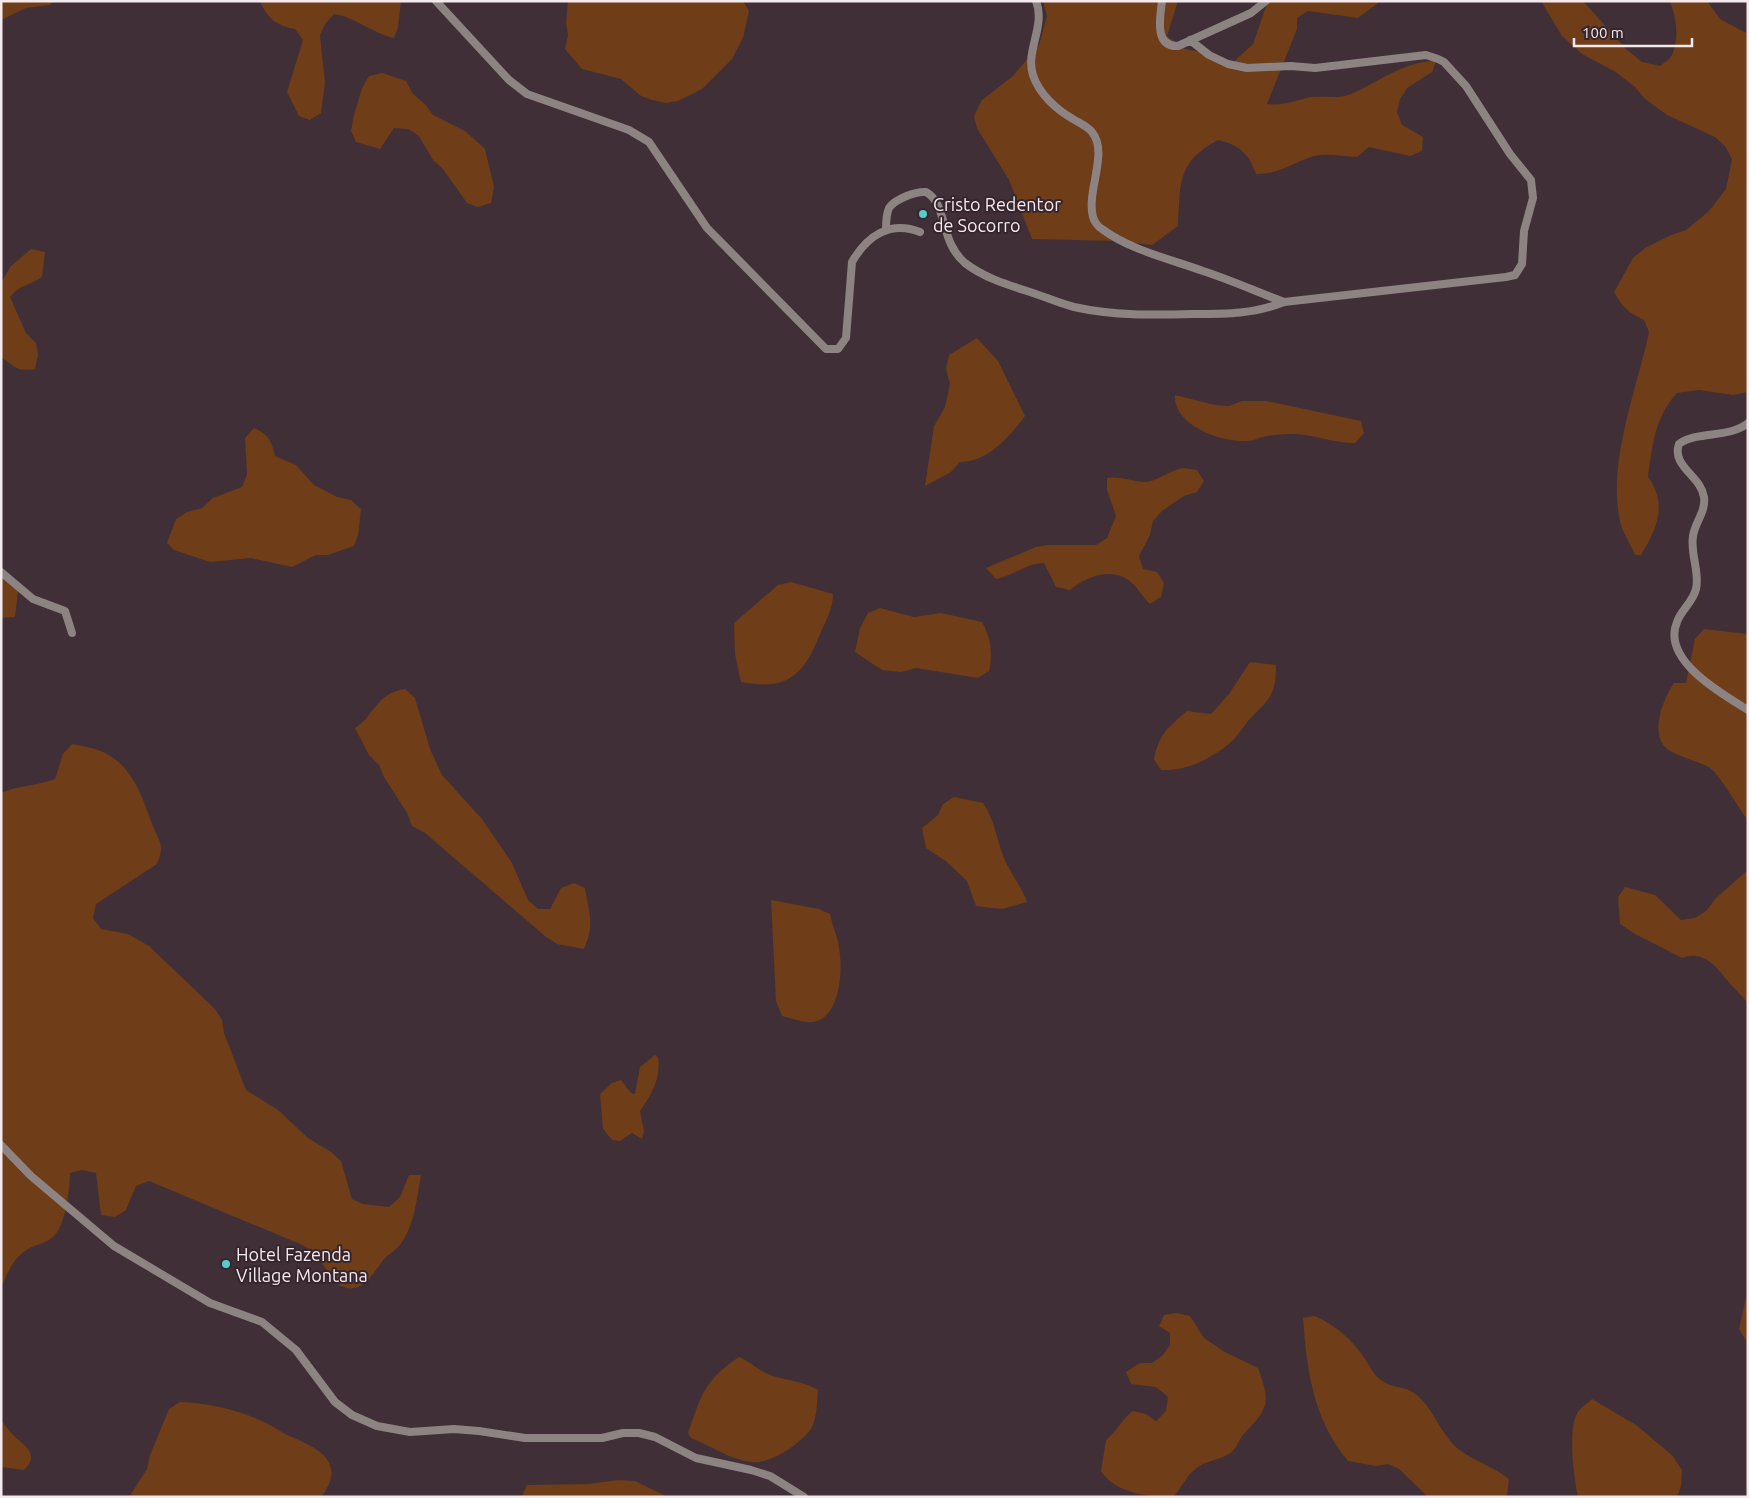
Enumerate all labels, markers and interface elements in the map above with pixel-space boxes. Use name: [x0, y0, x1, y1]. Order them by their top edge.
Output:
scale bar: [1574, 15, 1692, 47]
text: 100 m: [1582, 24, 1624, 41]
place label: Cristo Redentor de Socorro: [933, 194, 1061, 235]
marker: Cristo Redentor de Socorro: [917, 208, 929, 220]
place label: Hotel Fazenda Village Montana: [236, 1244, 368, 1285]
marker: Hotel Fazenda Village Montana: [220, 1258, 232, 1270]

